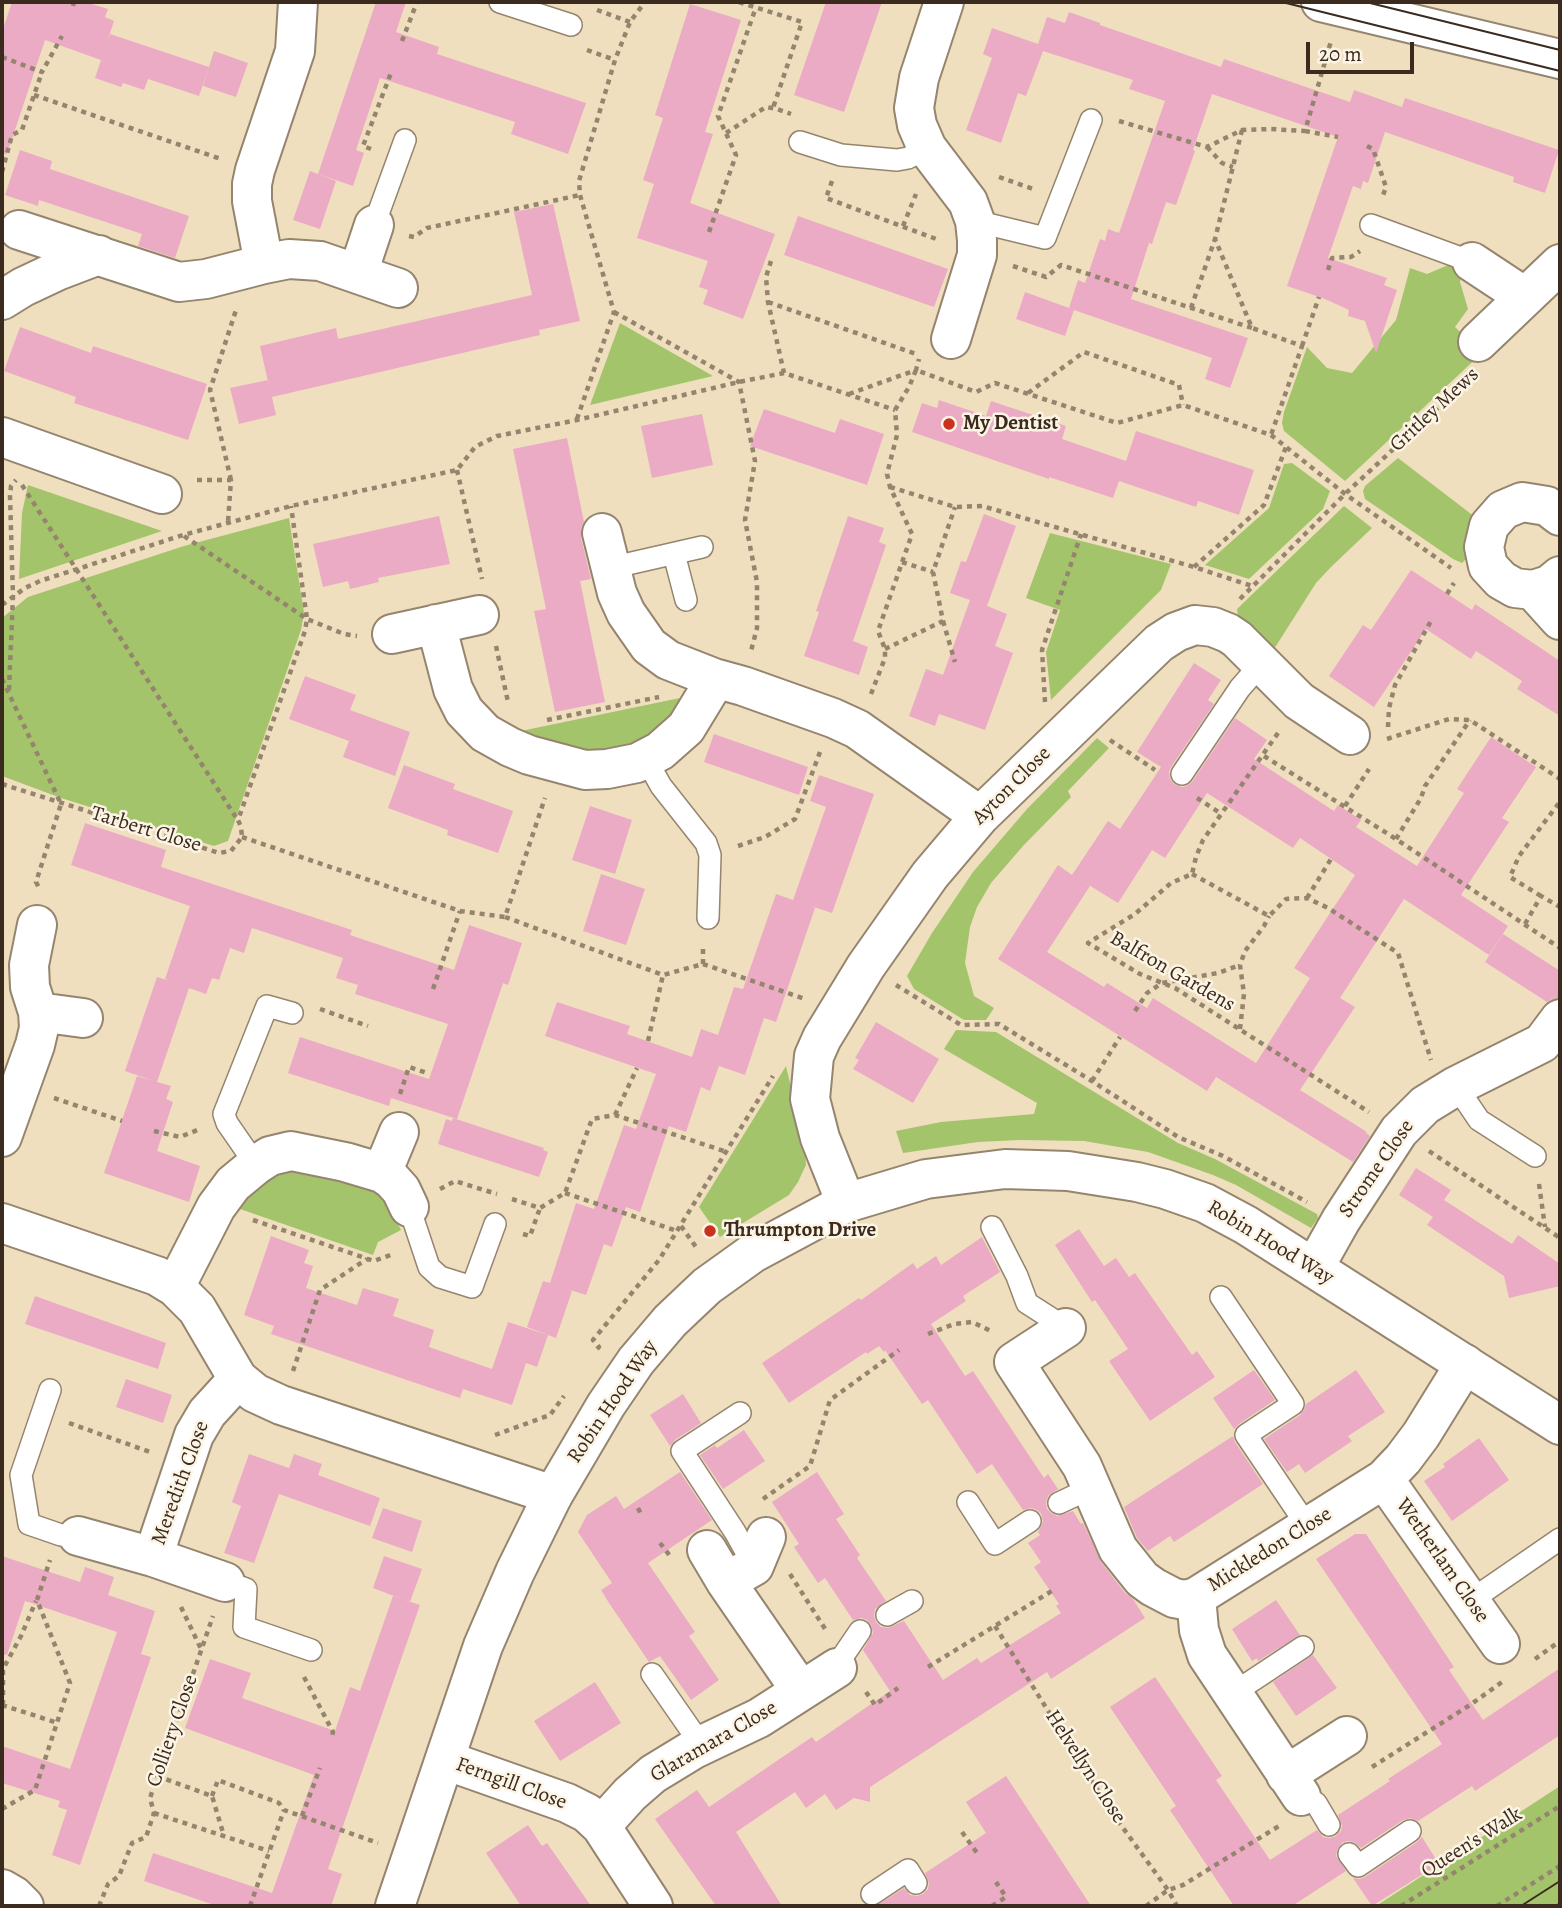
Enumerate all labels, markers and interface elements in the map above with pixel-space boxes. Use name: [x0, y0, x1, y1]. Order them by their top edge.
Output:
scale bar: [1310, 28, 1418, 72]
text: 20 m: [1319, 40, 1362, 68]
street label: Gritley Mews: [1385, 362, 1485, 458]
place label: My Dentist: [963, 411, 1058, 437]
marker: My Dentist: [941, 416, 957, 432]
street label: Ayton Close: [967, 741, 1057, 831]
street label: Tarbert Close: [88, 801, 204, 859]
street label: Balfron Gardens: [1105, 926, 1239, 1018]
street label: Strome Close: [1334, 1115, 1420, 1223]
street label: Robin Hood Way: [1202, 1195, 1338, 1291]
place label: Thrumpton Drive: [724, 1218, 876, 1244]
marker: Thrumpton Drive: [702, 1223, 718, 1239]
street label: Robin Hood Way: [562, 1336, 664, 1468]
street label: Meredith Close: [147, 1418, 215, 1548]
street label: Wetherlam Close: [1390, 1494, 1494, 1628]
street label: Mickledon Close: [1203, 1502, 1337, 1598]
street label: Colliery Close: [142, 1671, 204, 1791]
street label: Glaramara Close: [646, 1696, 782, 1788]
street label: Helvellyn Close: [1039, 1706, 1131, 1828]
street label: Ferngill Close: [452, 1752, 570, 1816]
street label: Queen's Walk: [1417, 1802, 1527, 1884]

